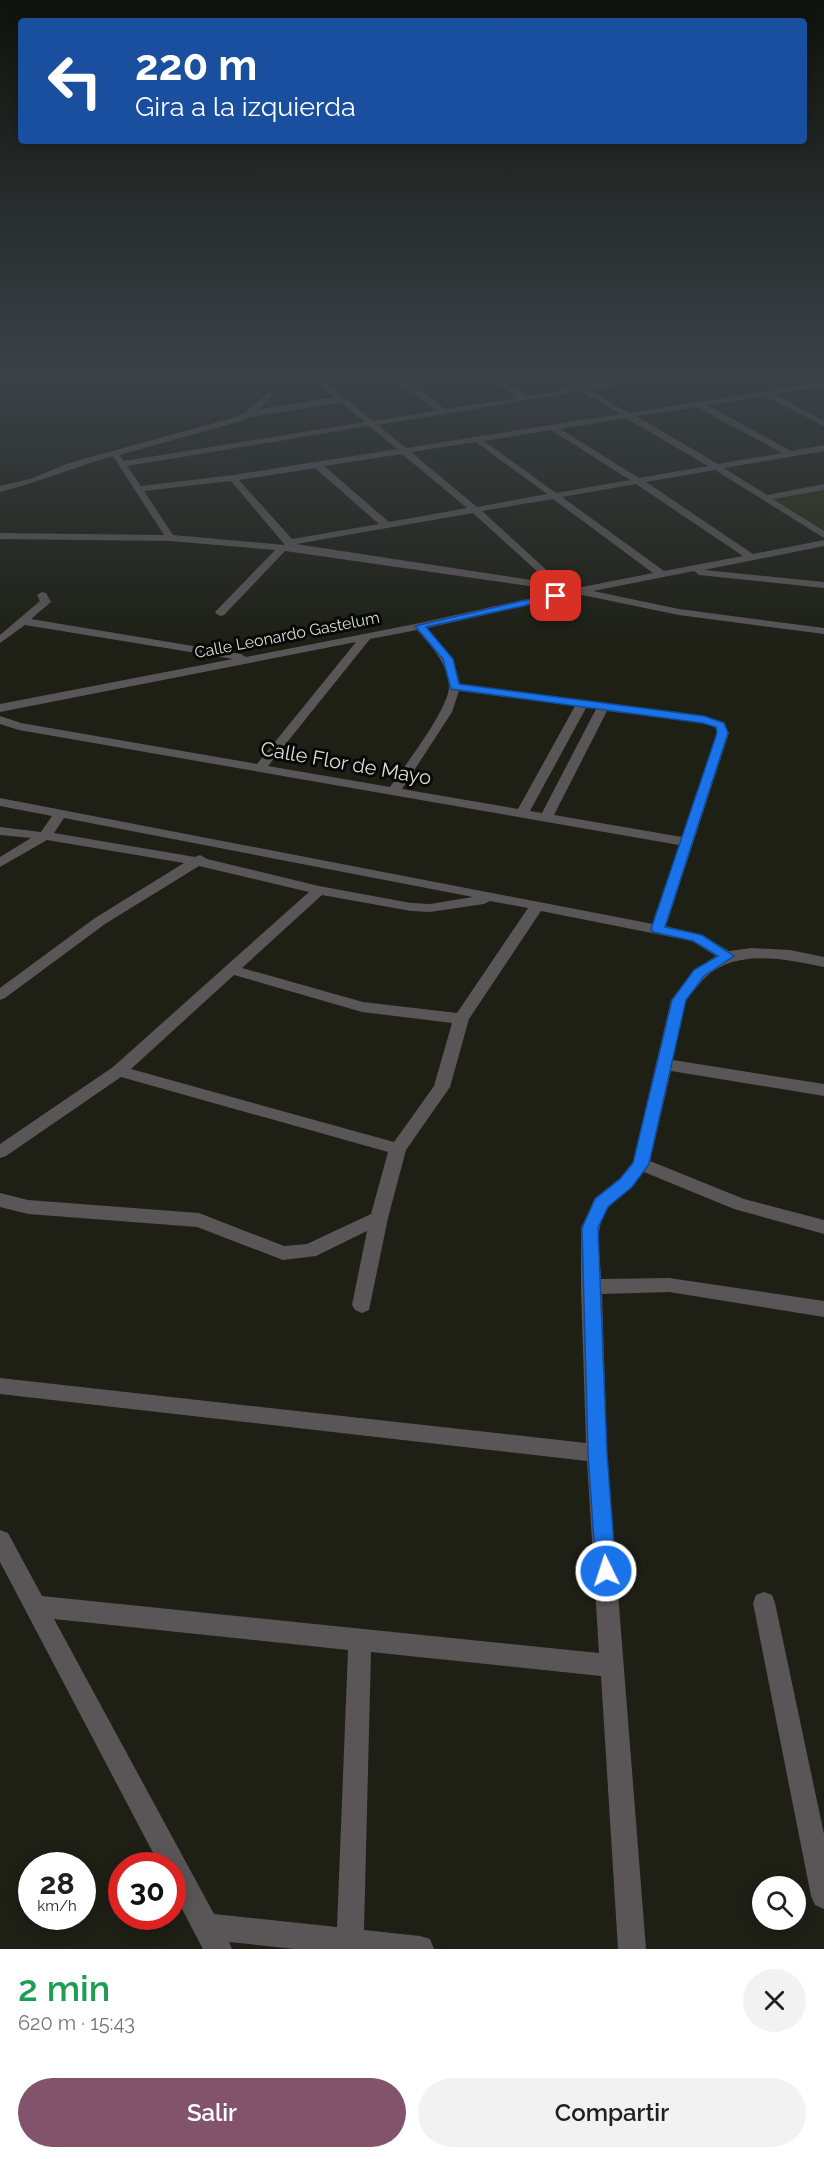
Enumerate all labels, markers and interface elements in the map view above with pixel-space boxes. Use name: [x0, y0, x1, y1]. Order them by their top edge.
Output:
text: 220 m: [135, 41, 257, 90]
icon: left: [36, 42, 114, 120]
text: Gira a la izquierda: [135, 91, 356, 122]
pin: [530, 570, 581, 621]
icon: arrive: [539, 579, 572, 612]
street label: Calle Leonardo Gastelum: [193, 608, 381, 662]
street label: Calle Flor de Mayo: [259, 736, 433, 790]
position arrow: [574, 1539, 638, 1603]
speed limit sign: 30: [108, 1852, 186, 1930]
text: 28: [39, 1866, 75, 1901]
map controls: [752, 1876, 806, 1930]
button: search: [752, 1876, 806, 1930]
text: km/h: [37, 1897, 77, 1915]
text: 2 min: [18, 1967, 110, 2009]
button: close: [743, 1969, 806, 2032]
text: 620 m · 15:43: [18, 2011, 135, 2035]
button: Salir: [18, 2078, 406, 2147]
button: Compartir: [418, 2078, 806, 2147]

